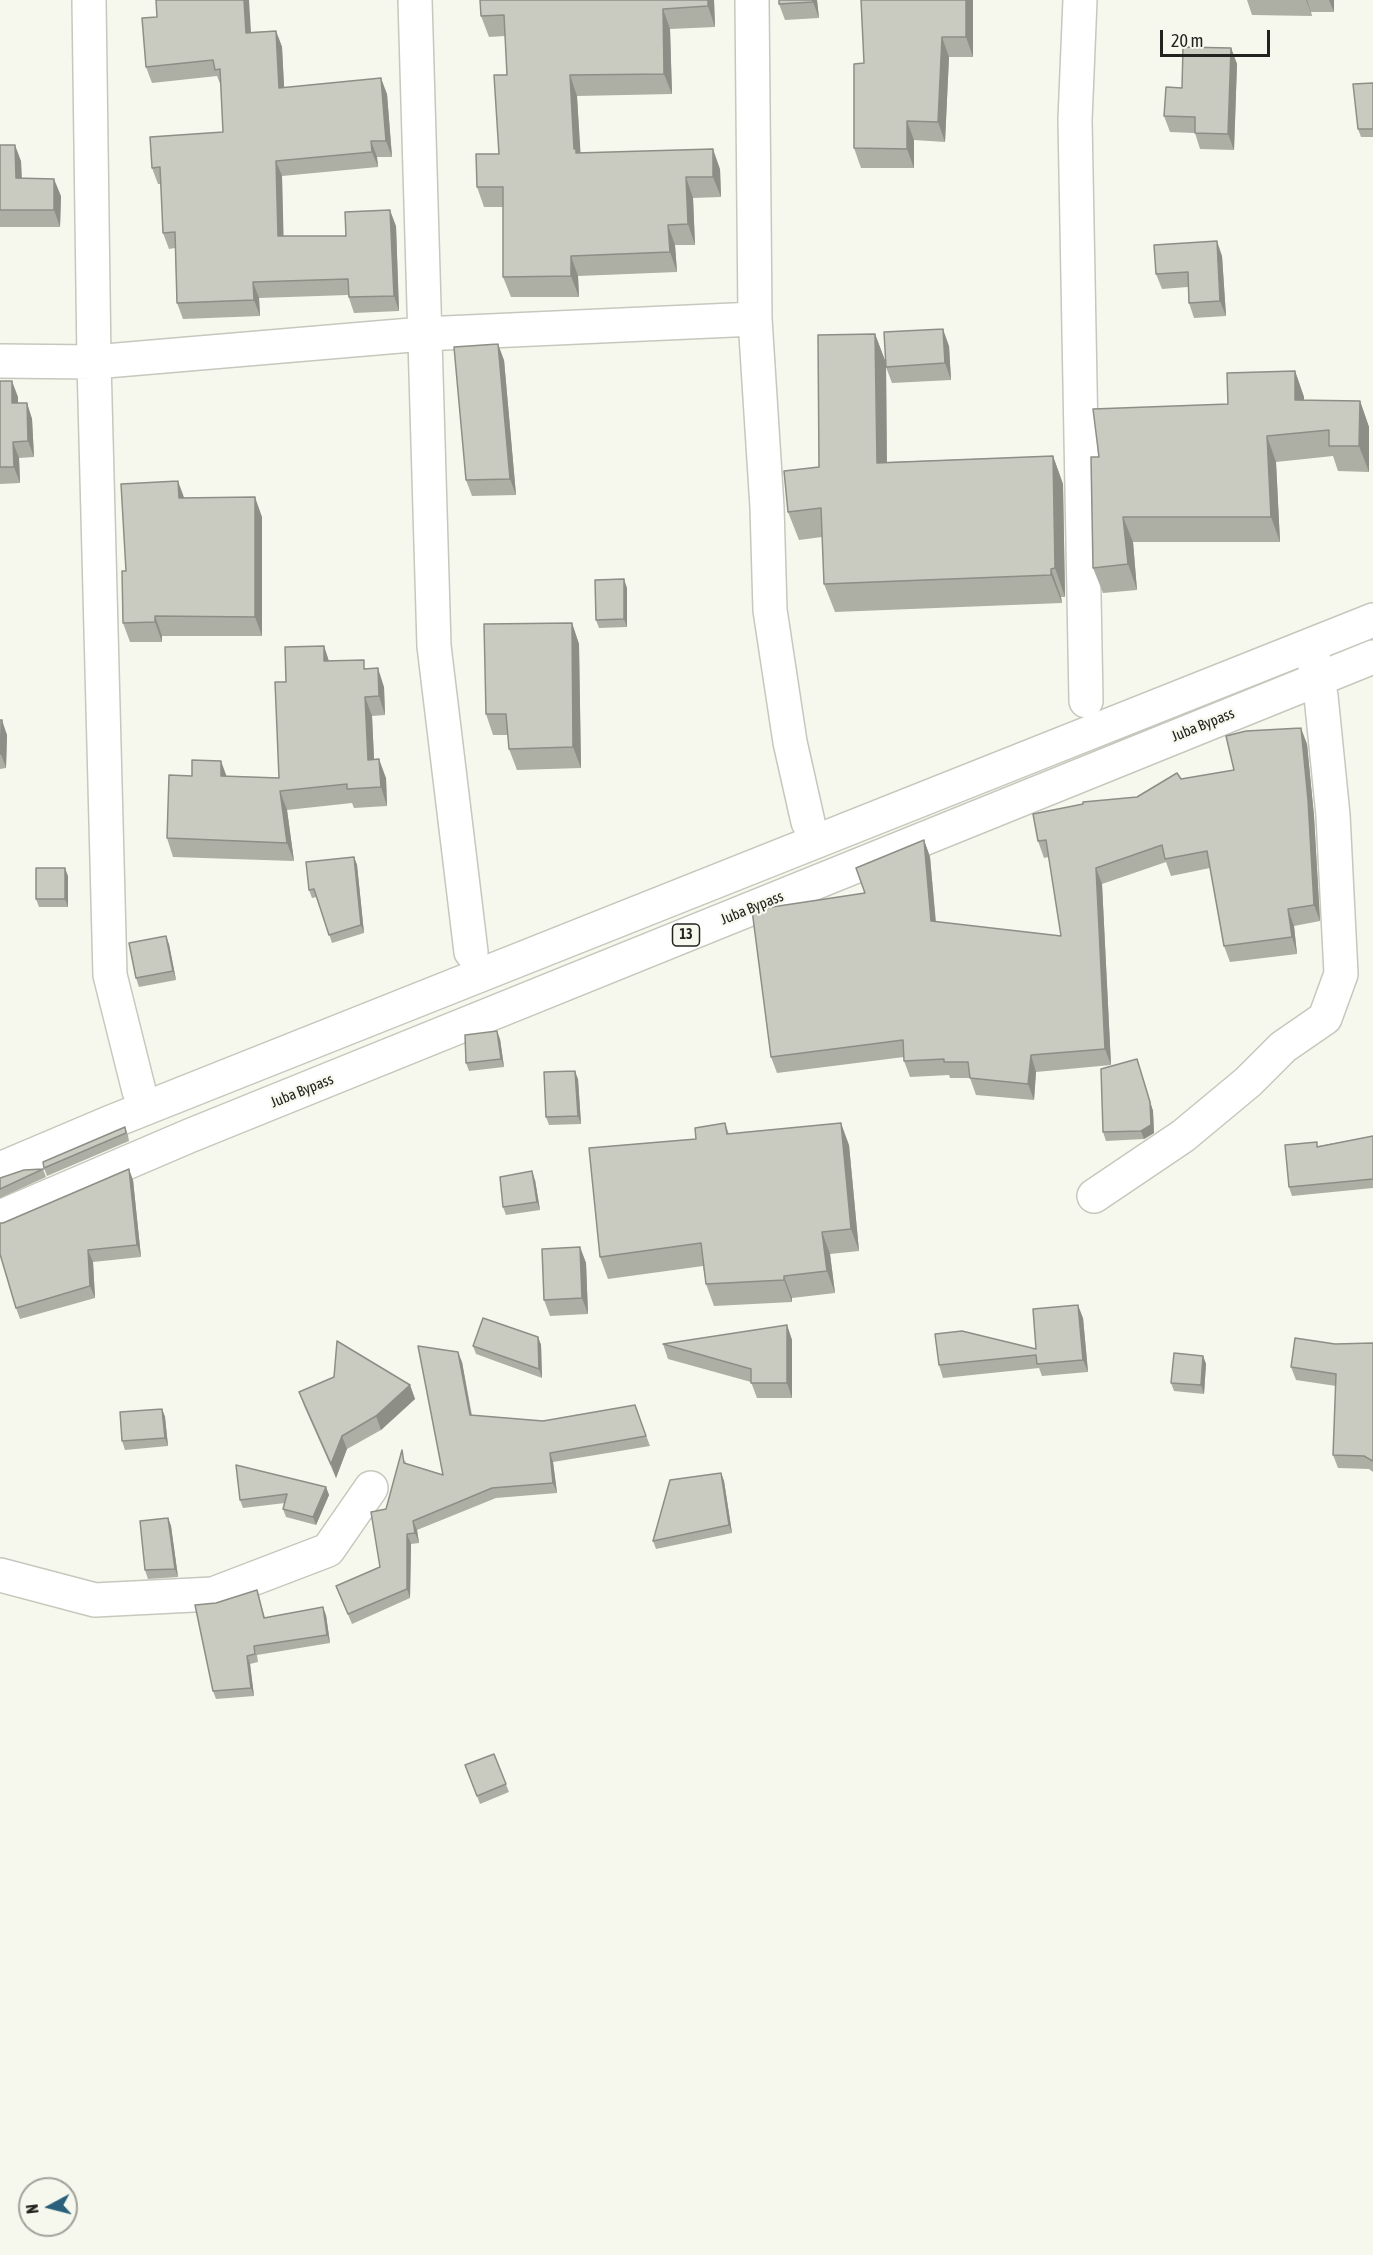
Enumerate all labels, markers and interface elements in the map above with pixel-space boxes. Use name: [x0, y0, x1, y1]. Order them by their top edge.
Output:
scale bar: [1163, 18, 1272, 56]
text: 20 m: [1171, 30, 1203, 51]
street label: Juba Bypass: [1169, 704, 1237, 746]
street label: Juba Bypass: [718, 887, 786, 929]
road number: 13: [672, 924, 700, 946]
street label: Juba Bypass: [268, 1070, 336, 1112]
north arrow: [18, 2177, 78, 2237]
text: N: [23, 2203, 42, 2215]

